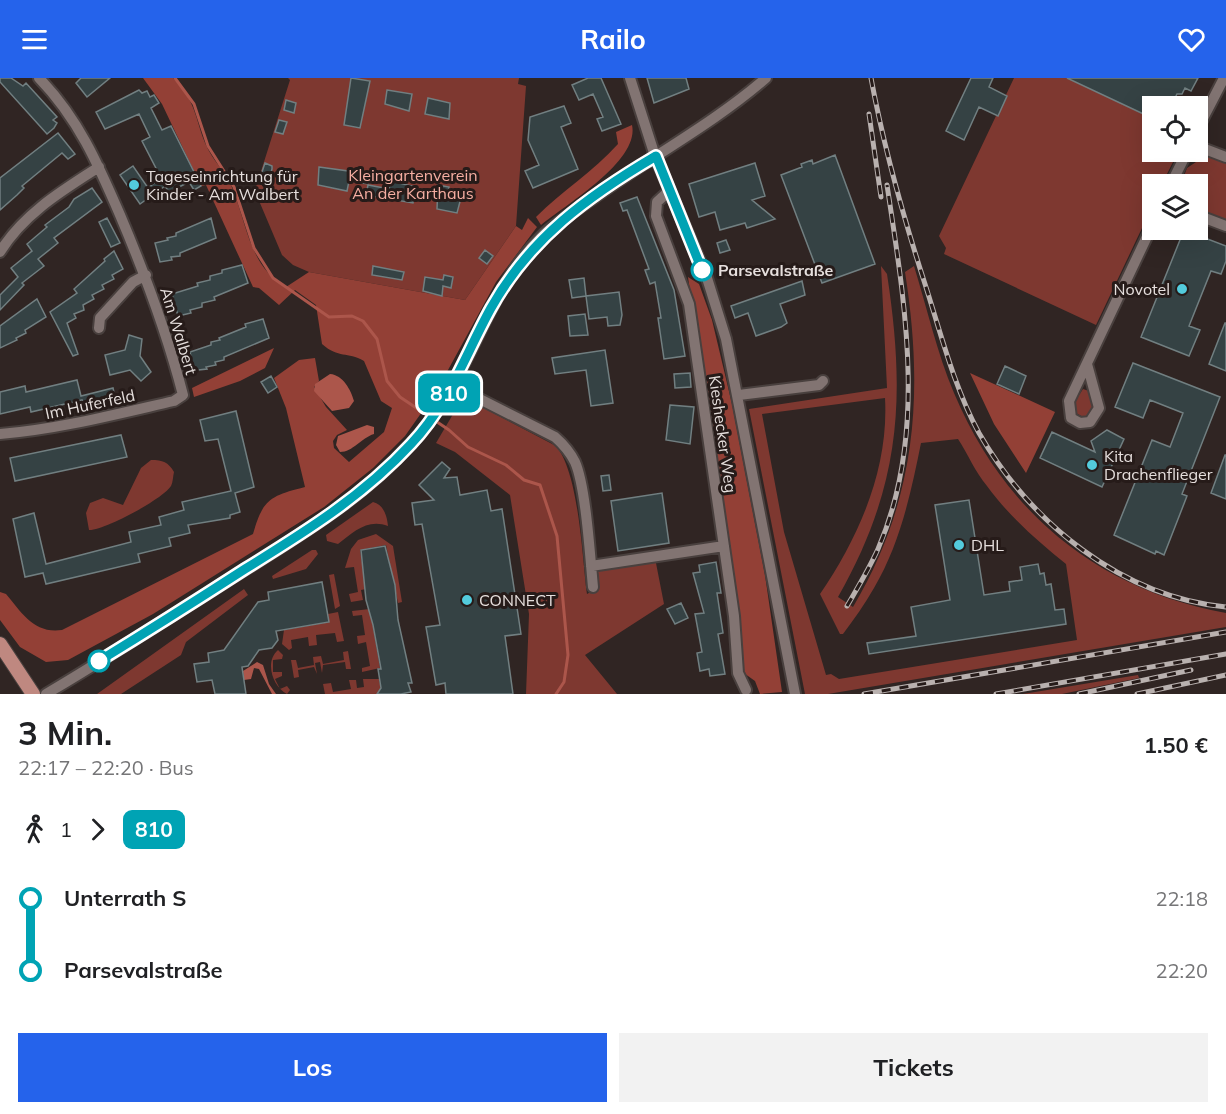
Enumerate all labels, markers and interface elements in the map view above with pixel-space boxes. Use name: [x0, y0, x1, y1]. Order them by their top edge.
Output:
text: Railo: [580, 22, 646, 56]
icon: menu: [18, 23, 51, 56]
icon: heart: [1175, 23, 1208, 56]
map controls: [1142, 96, 1208, 240]
button: locate: [1142, 96, 1208, 162]
park label: Kleingartenverein An der Karthaus: [348, 165, 478, 203]
place label: Tageseinrichtung für Kinder - Am Walbert: [146, 166, 299, 204]
button: layers: [1142, 174, 1208, 240]
marker: Tageseinrichtung für Kinder - Am Walbert: [127, 178, 141, 192]
marker: Parsevalstraße: [691, 259, 713, 281]
place label: Parsevalstraße: [718, 260, 834, 280]
place label: Novotel: [1114, 279, 1170, 299]
marker: Novotel: [1175, 282, 1189, 296]
street label: Am Walbert: [156, 285, 202, 378]
line badge: 810: [414, 374, 484, 412]
street label: Kieshecker Weg: [705, 374, 741, 494]
text: 810: [430, 380, 468, 406]
street label: Im Huferfeld: [43, 385, 137, 423]
place label: Kita Drachenflieger: [1104, 446, 1213, 484]
marker: Kita Drachenflieger: [1085, 458, 1099, 472]
place label: DHL: [971, 535, 1004, 555]
marker: DHL: [952, 538, 966, 552]
place label: CONNECT: [479, 590, 556, 610]
marker: CONNECT: [460, 593, 474, 607]
unlabelled marker: [88, 650, 110, 672]
text: 3 Min.: [18, 712, 112, 753]
text: 1.50 €: [1144, 731, 1208, 759]
text: 22:17 – 22:20 · Bus: [18, 755, 194, 780]
icon: walk: [18, 813, 51, 846]
icon: forward: [81, 813, 114, 846]
text: 810: [135, 816, 173, 842]
text: 1: [60, 817, 72, 842]
text: Unterrath S: [64, 884, 186, 912]
text: 22:18: [1155, 886, 1208, 911]
text: Parsevalstraße: [64, 956, 223, 984]
text: 22:20: [1155, 958, 1208, 983]
button: Los: [18, 1033, 607, 1102]
button: Tickets: [619, 1033, 1208, 1102]

